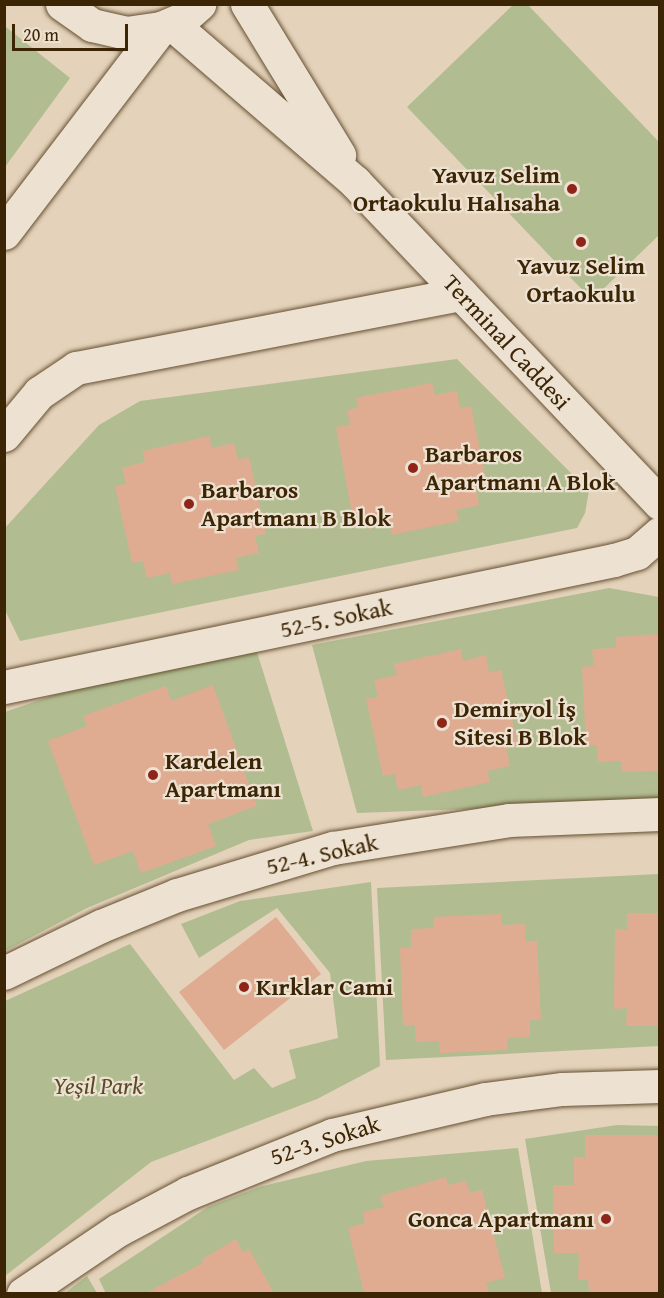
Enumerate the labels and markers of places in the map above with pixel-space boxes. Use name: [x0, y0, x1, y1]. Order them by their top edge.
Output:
place label: Yavuz Selim Ortaokulu Halısaha: [353, 161, 560, 217]
marker: Yavuz Selim Ortaokulu Halısaha: [565, 182, 579, 196]
marker: Yavuz Selim Ortaokulu: [574, 235, 588, 249]
place label: Yavuz Selim Ortaokulu: [517, 252, 645, 308]
place label: Barbaros Apartmanı A Blok: [425, 440, 616, 496]
marker: Barbaros Apartmanı A Blok: [406, 461, 420, 475]
place label: Barbaros Apartmanı B Blok: [201, 476, 391, 532]
marker: Barbaros Apartmanı B Blok: [182, 497, 196, 511]
place label: Demiryol İş Sitesi B Blok: [454, 695, 587, 751]
marker: Demiryol İş Sitesi B Blok: [435, 716, 449, 730]
place label: Kardelen Apartmanı: [165, 747, 281, 803]
marker: Kardelen Apartmanı: [146, 768, 160, 782]
place label: Kırklar Cami: [256, 973, 393, 1001]
marker: Kırklar Cami: [237, 980, 251, 994]
place label: Gonca Apartmanı: [408, 1205, 594, 1233]
marker: Gonca Apartmanı: [599, 1212, 613, 1226]

